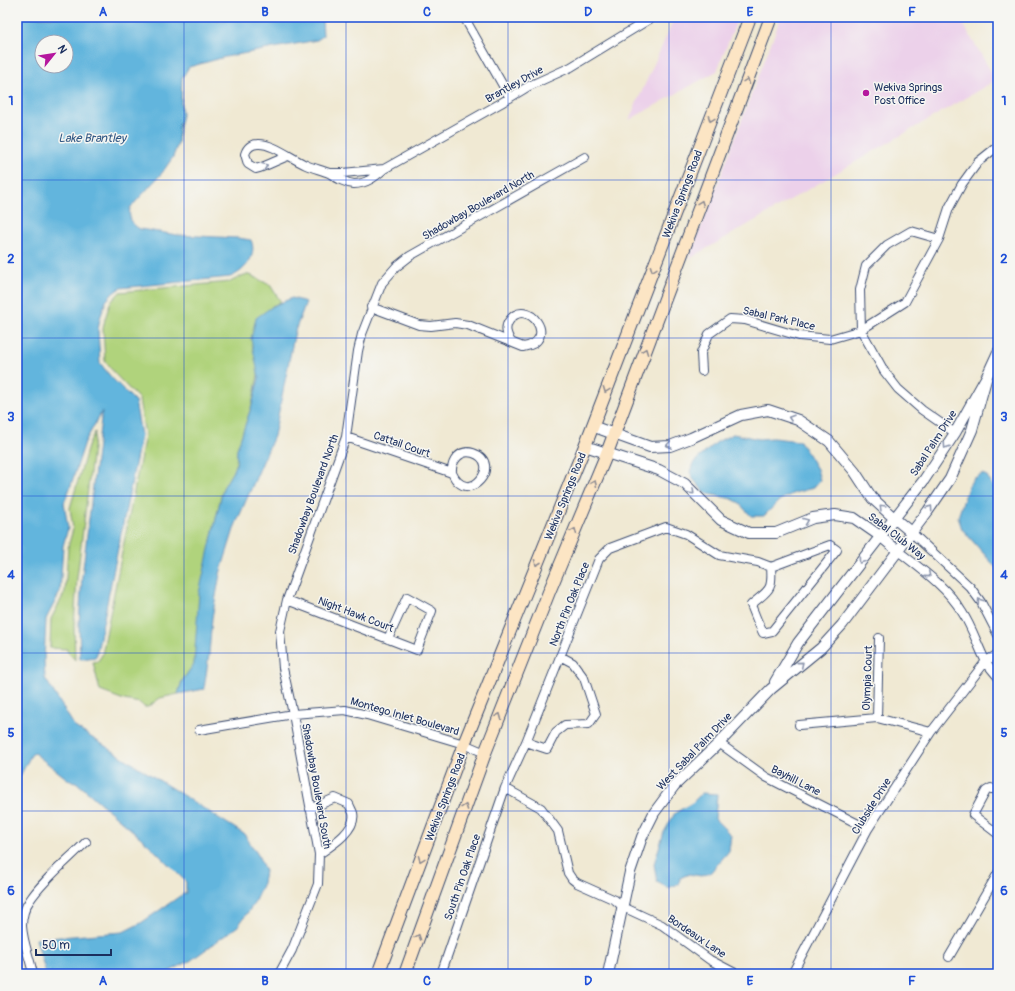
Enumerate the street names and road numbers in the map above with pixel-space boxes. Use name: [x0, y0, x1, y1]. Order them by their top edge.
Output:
street label: Brantley Drive: [483, 63, 546, 106]
street label: Wekiva Springs Road: [660, 148, 705, 240]
street label: Shadowbay Boulevard North: [420, 168, 536, 243]
street label: Sabal Park Place: [742, 304, 817, 333]
street label: Sabal Palm Drive: [907, 407, 960, 479]
street label: Cattail Court: [372, 429, 432, 460]
street label: Shadowbay Boulevard North: [286, 432, 341, 556]
street label: Wekiva Springs Road: [542, 450, 589, 542]
street label: Sabal Club Way: [866, 510, 928, 563]
street label: North Pin Oak Place: [547, 560, 593, 648]
street label: Night Hawk Court: [316, 594, 396, 635]
street label: Olympia Court: [860, 645, 875, 711]
street label: Montego Inlet Boulevard: [349, 695, 461, 738]
street label: West Sabal Palm Drive: [654, 710, 735, 793]
street label: Shadowbay Boulevard South: [299, 722, 334, 850]
street label: Wekiva Springs Road: [423, 751, 468, 843]
street label: Bayhill Lane: [769, 763, 823, 799]
street label: Clubside Drive: [849, 775, 894, 837]
street label: South Pin Oak Place: [442, 832, 483, 922]
street label: Bordeaux Lane: [665, 912, 729, 961]

